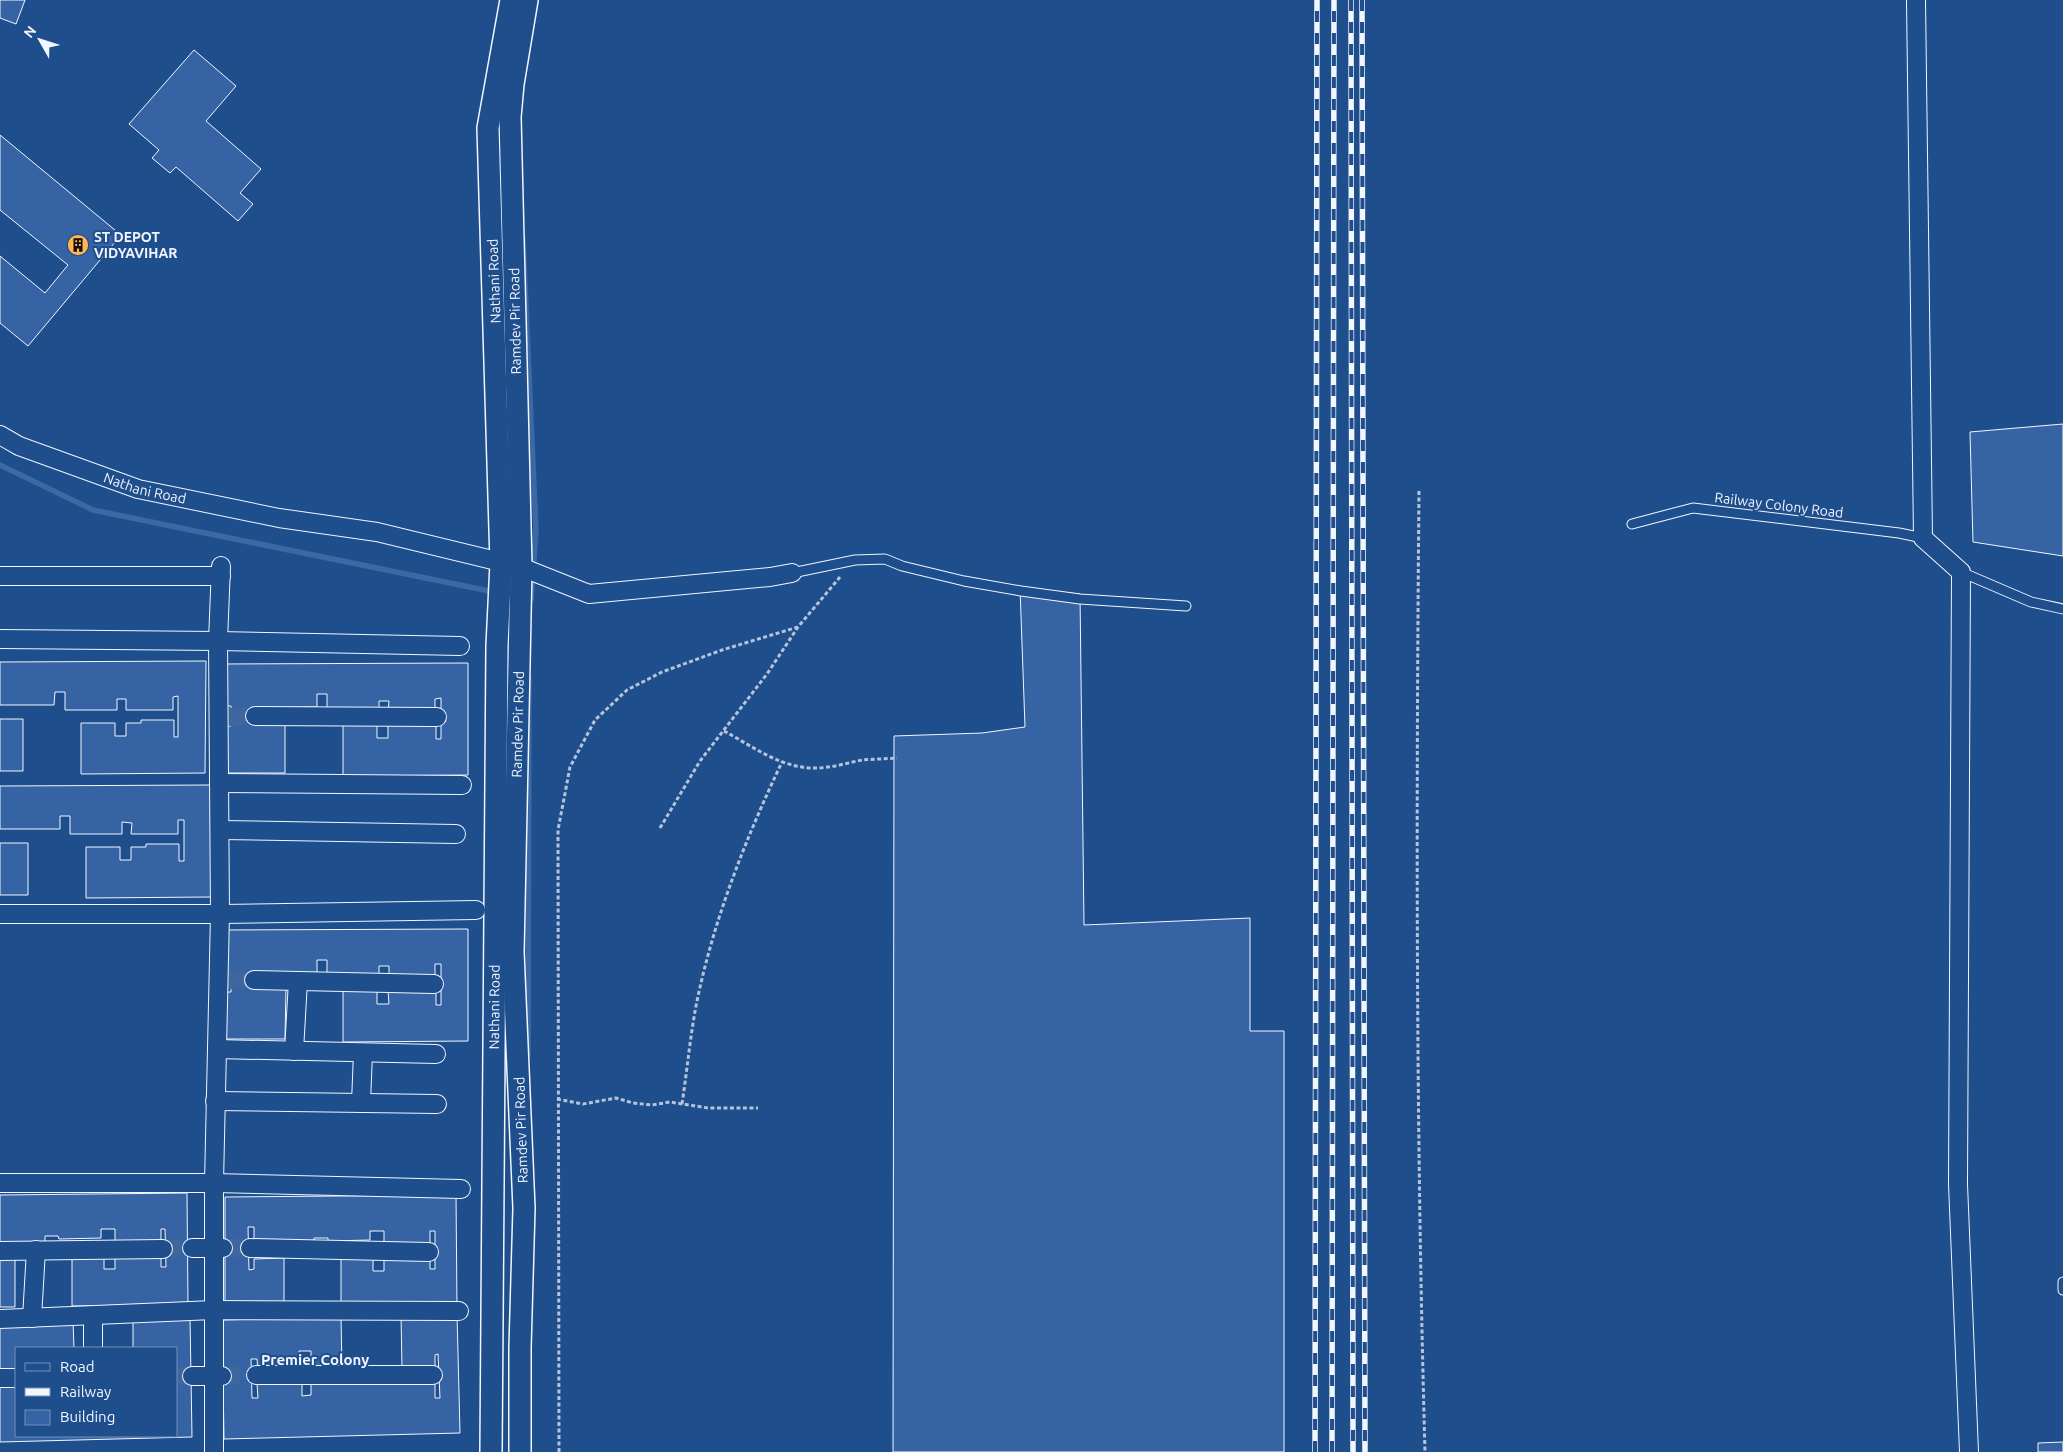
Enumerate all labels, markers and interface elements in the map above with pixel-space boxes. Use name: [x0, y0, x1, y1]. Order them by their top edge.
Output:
north arrow: [15, 15, 65, 65]
text: N: [20, 23, 39, 41]
place label: ST DEPOT VIDYAVIHAR: [94, 229, 177, 261]
building icon: ST DEPOT VIDYAVIHAR: [66, 233, 90, 257]
street label: Nathani Road: [485, 238, 503, 324]
street label: Ramdev Pir Road: [506, 268, 524, 374]
street label: Nathani Road: [102, 469, 188, 507]
street label: Railway Colony Road: [1714, 489, 1844, 521]
street label: Ramdev Pir Road: [509, 671, 527, 778]
street label: Nathani Road: [486, 965, 503, 1050]
street label: Ramdev Pir Road: [511, 1077, 531, 1183]
legend: [15, 1347, 178, 1437]
district label: Premier Colony: [261, 1351, 369, 1368]
text: Road: [60, 1358, 95, 1375]
text: Railway: [60, 1383, 111, 1400]
text: Building: [60, 1408, 115, 1425]

